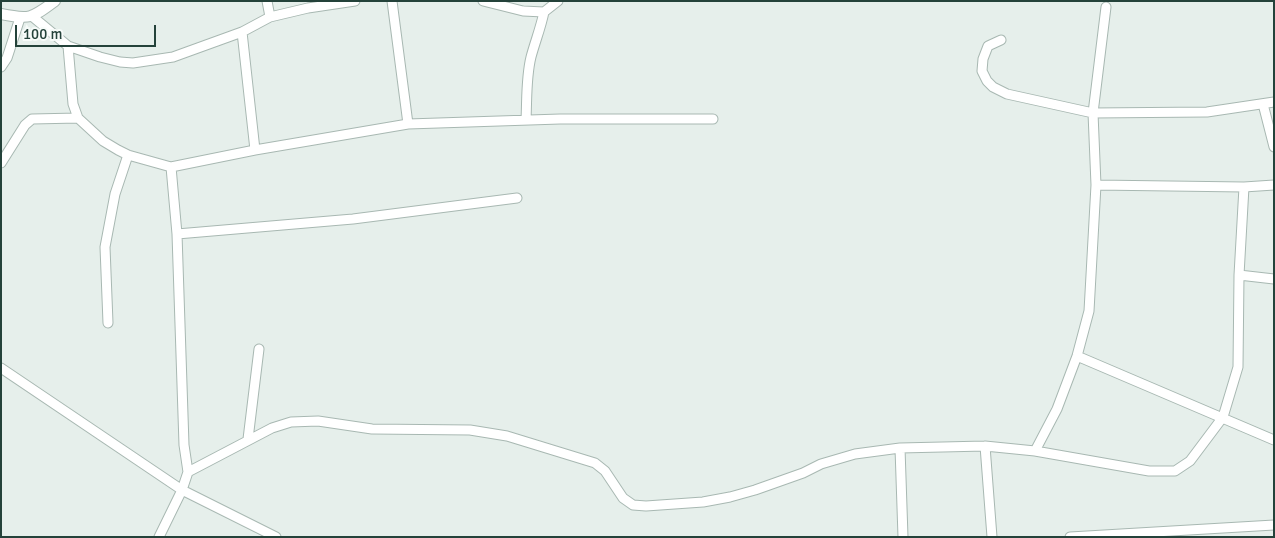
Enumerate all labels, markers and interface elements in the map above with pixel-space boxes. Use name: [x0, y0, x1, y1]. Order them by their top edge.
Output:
scale bar: [18, 15, 159, 47]
text: 100 m: [23, 25, 63, 43]

